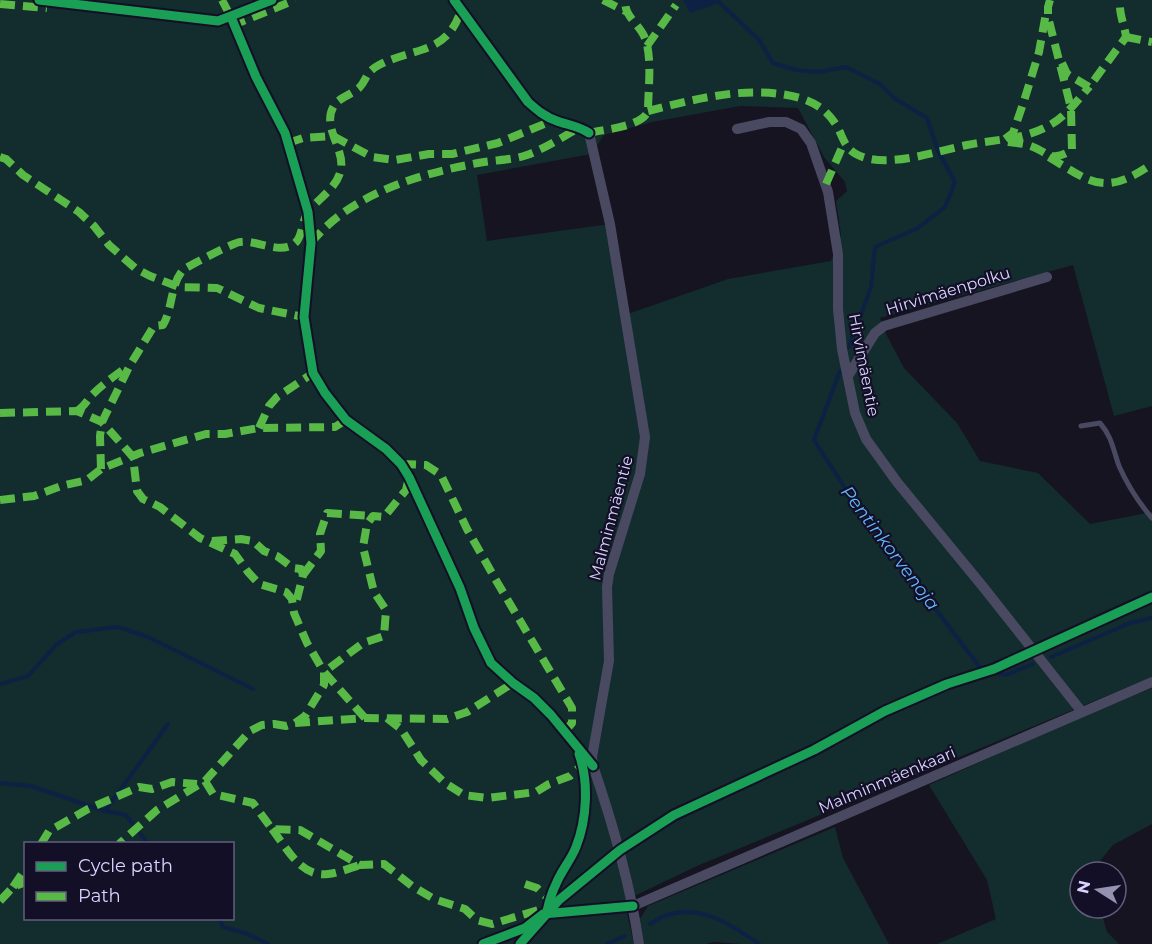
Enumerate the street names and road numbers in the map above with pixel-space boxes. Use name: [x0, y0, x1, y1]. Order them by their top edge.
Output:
street label: Hirvimäenpolku: [883, 263, 1013, 319]
street label: Hirvimäentie: [845, 312, 883, 418]
street label: Malminmäentie: [585, 453, 637, 583]
street label: Malminmäenkaari: [816, 743, 958, 817]

